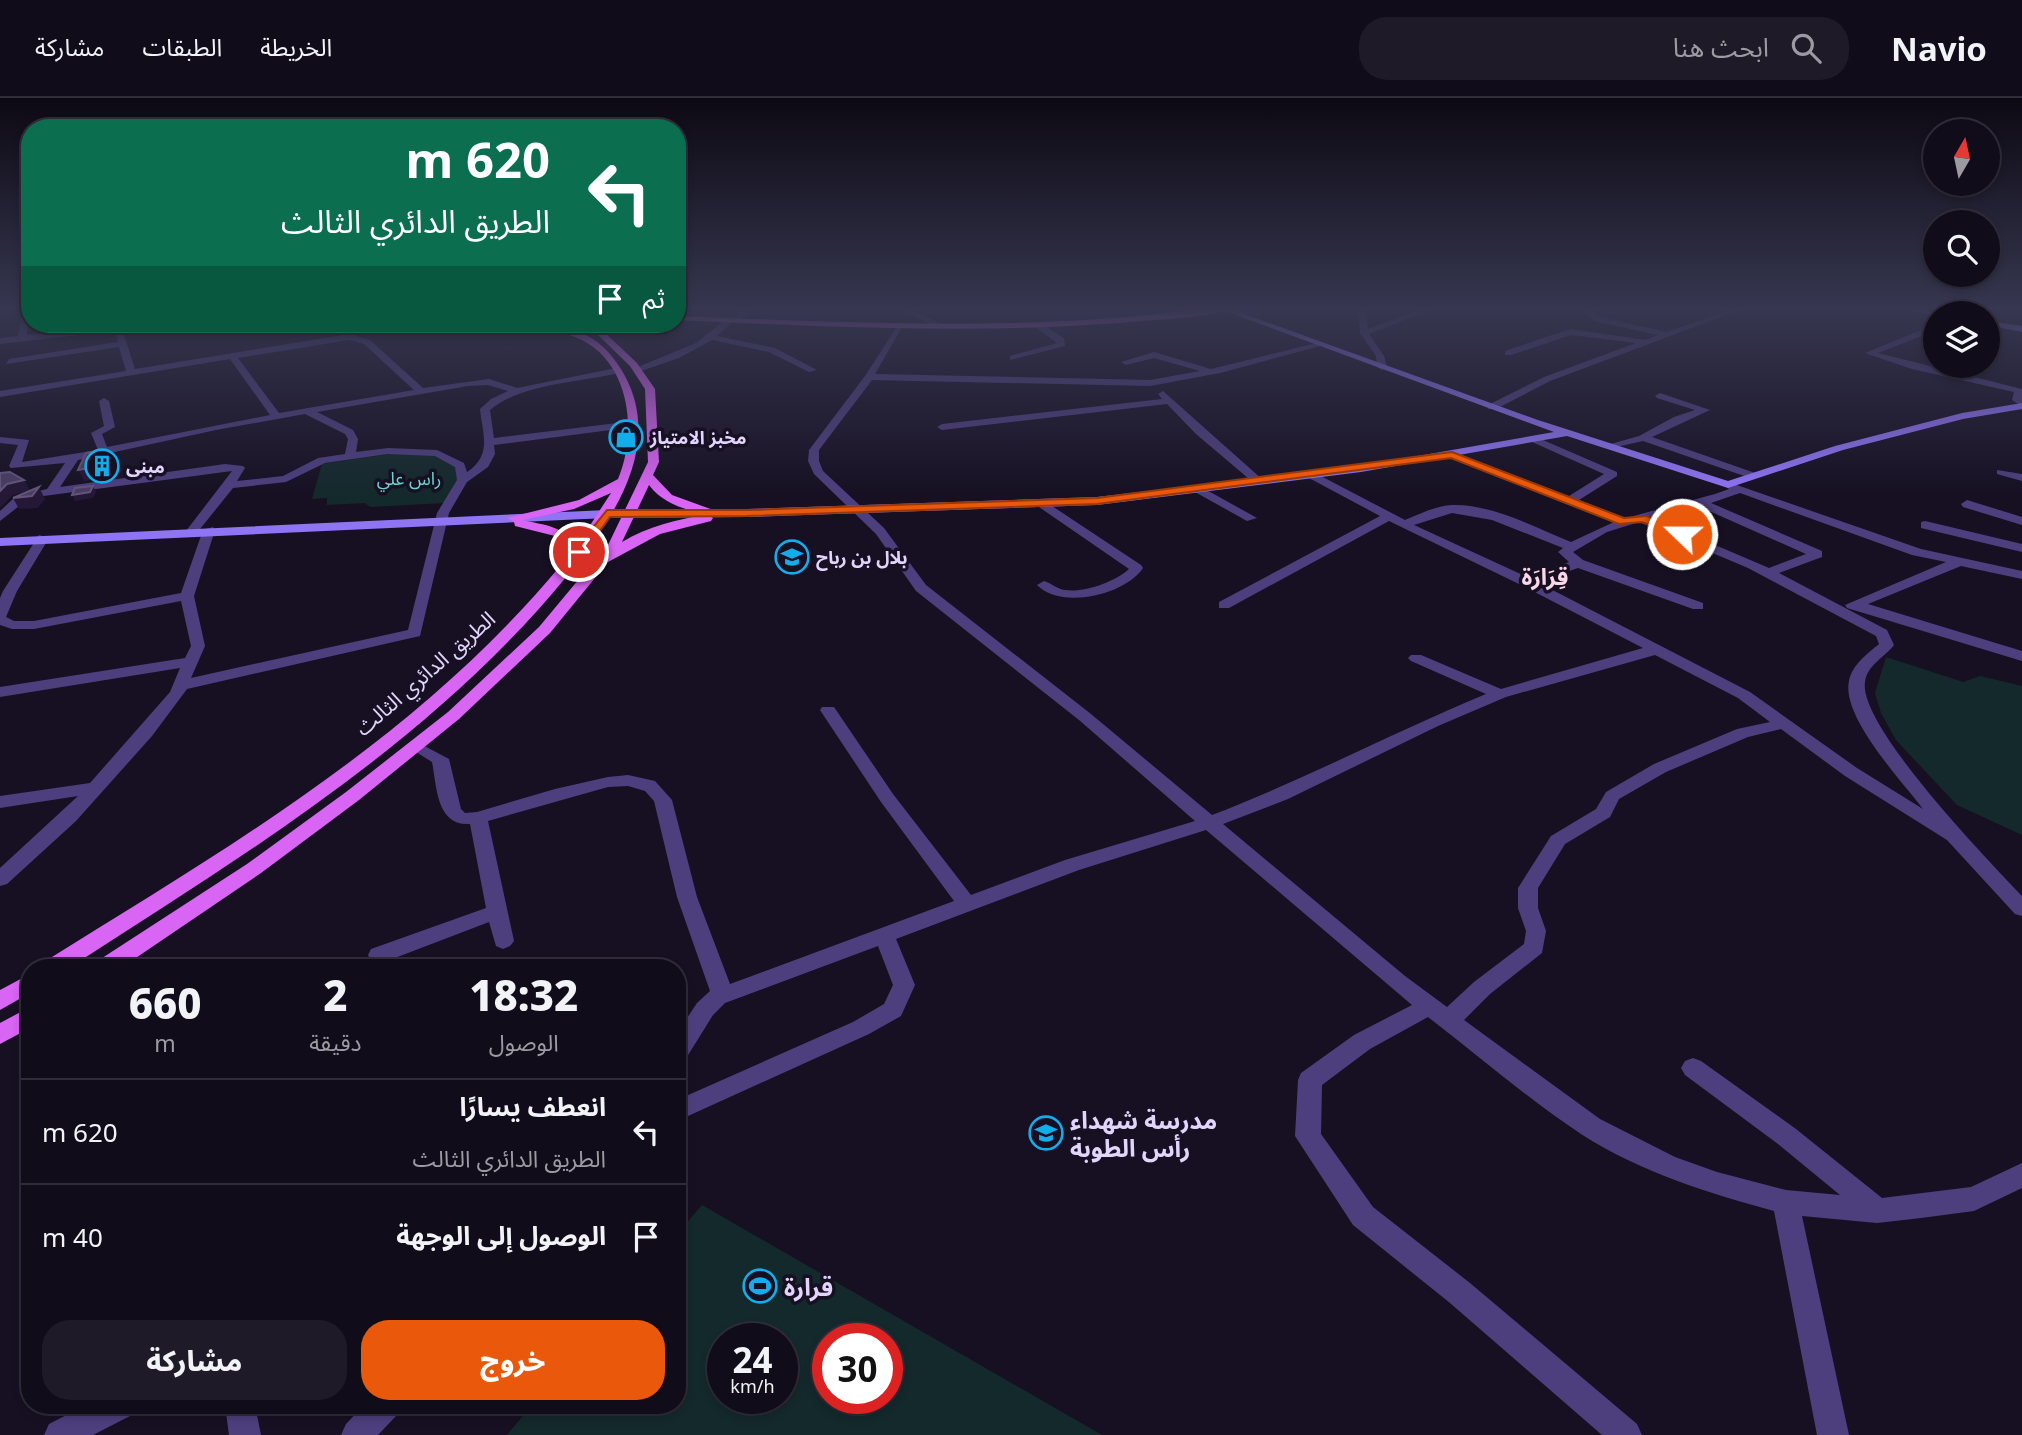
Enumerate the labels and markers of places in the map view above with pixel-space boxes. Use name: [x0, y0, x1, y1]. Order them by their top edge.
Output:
shop icon: مخبز اﻻمتياز: [607, 418, 645, 456]
place label: مخبز اﻻمتياز: [649, 425, 747, 449]
building icon: مبنى: [83, 447, 121, 485]
place label: مبنى: [126, 454, 165, 478]
pin: [549, 522, 609, 582]
school or university icon: بلال بن رباح: [773, 538, 811, 576]
place label: بلال بن رباح: [816, 545, 907, 571]
place label: مدرسة شهداء رأس الطوبة: [1070, 1103, 1217, 1164]
school or university icon: مدرسة شهداء رأس الطوبة: [1027, 1114, 1065, 1152]
sports icon: قرارة: [741, 1267, 779, 1305]
place label: قرارة: [784, 1270, 833, 1303]

